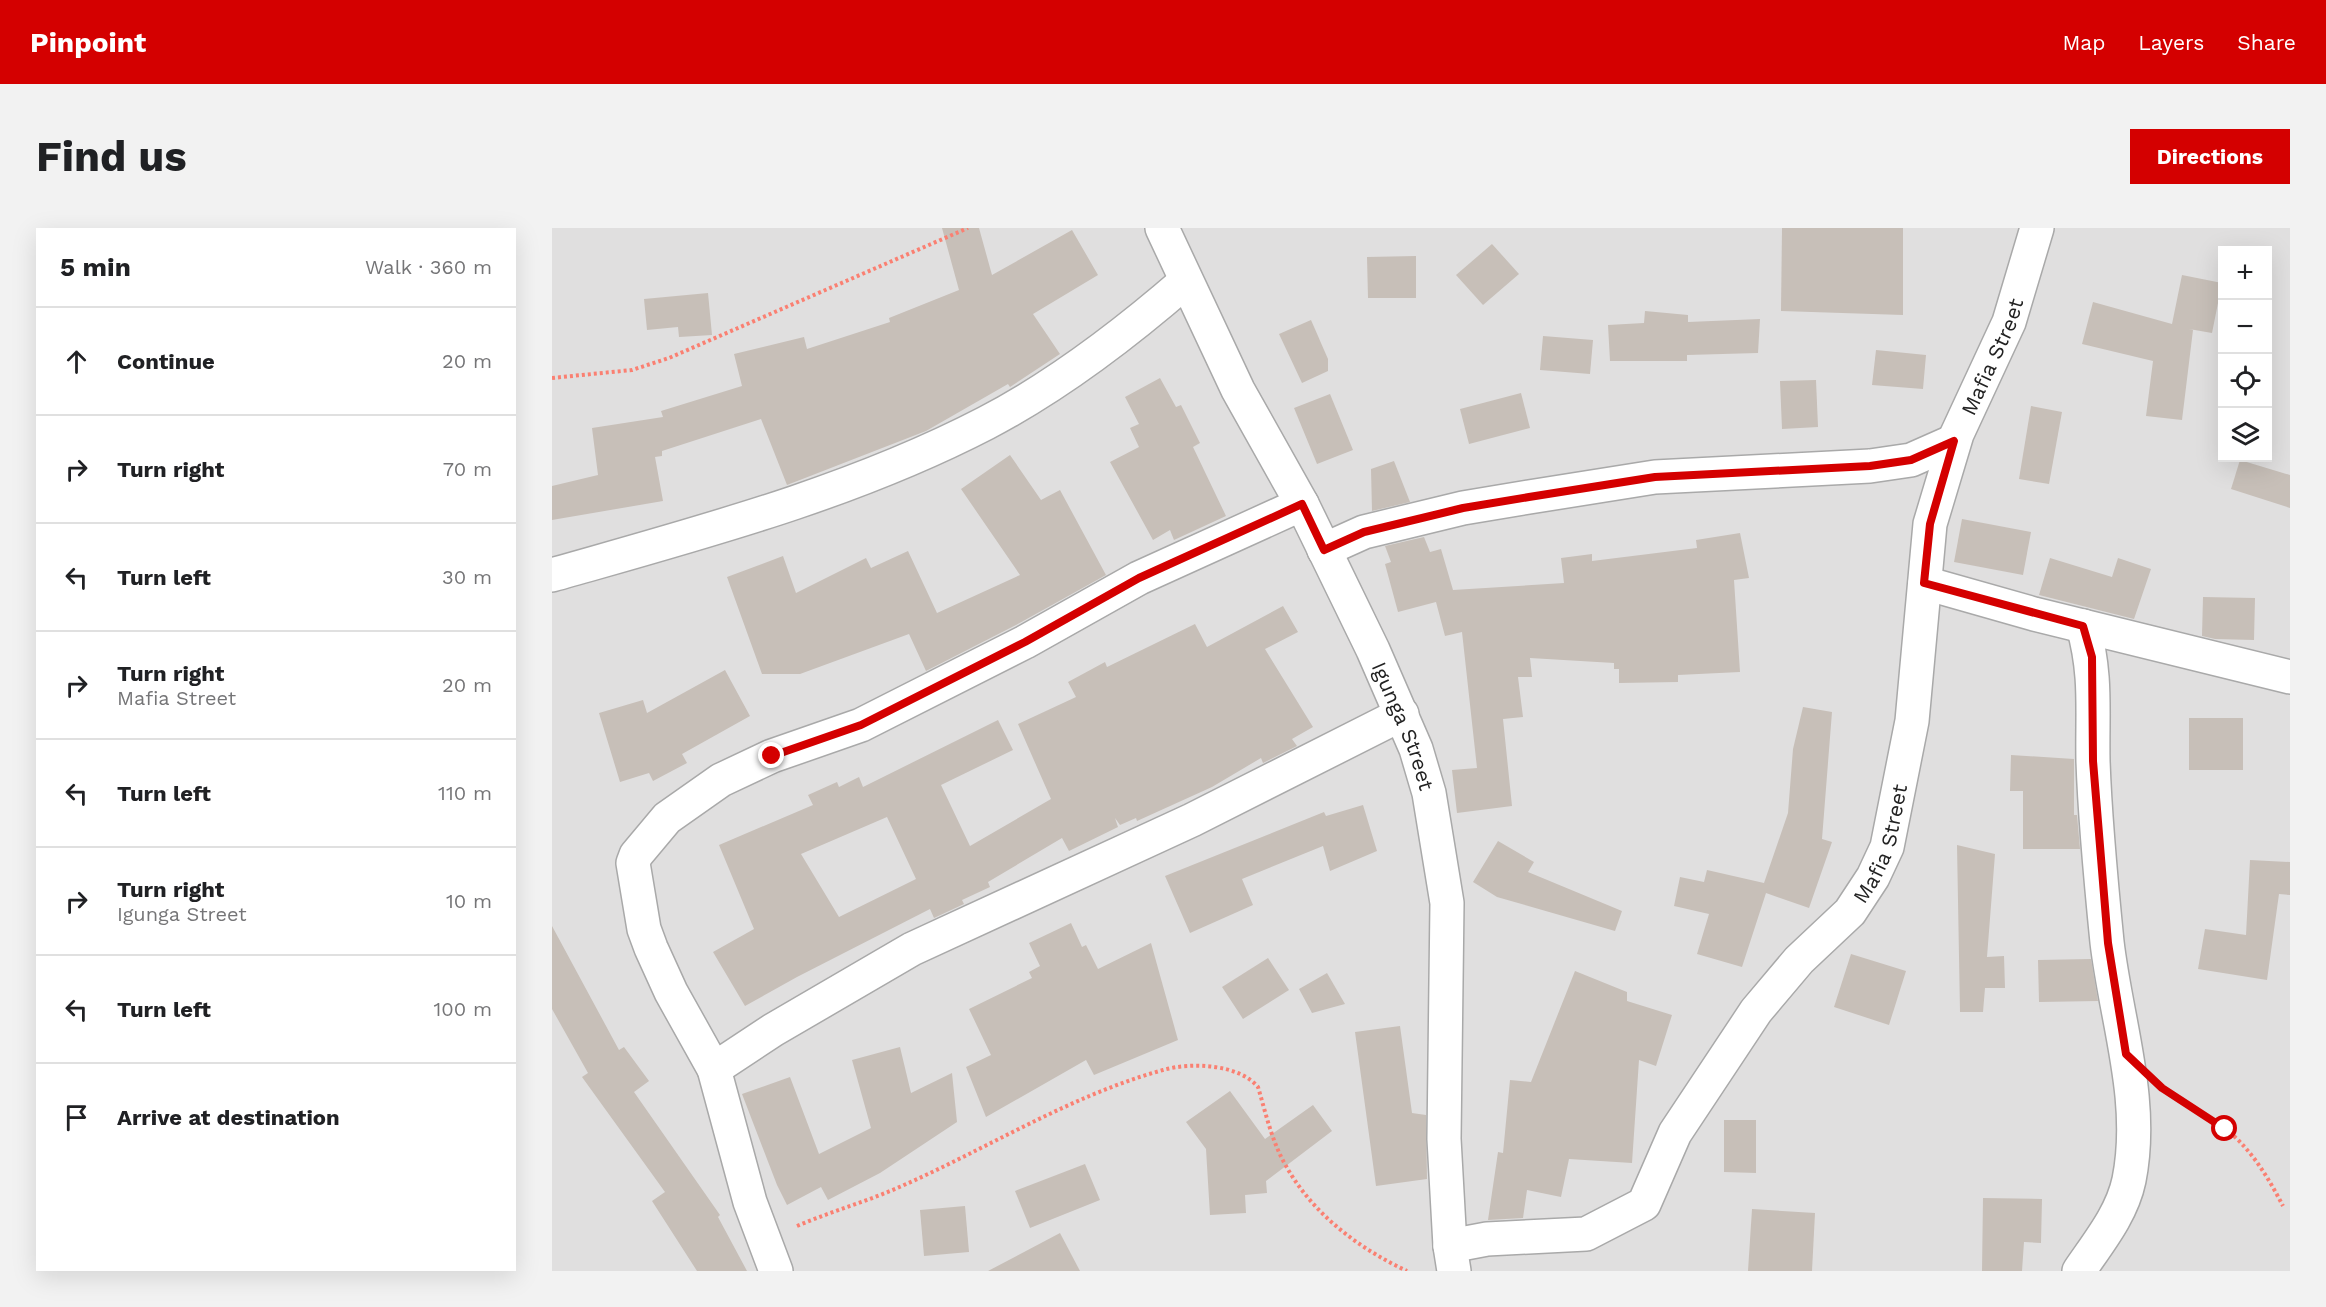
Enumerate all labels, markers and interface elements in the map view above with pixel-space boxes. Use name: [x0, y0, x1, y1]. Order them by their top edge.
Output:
text: Pinpoint: [30, 26, 146, 59]
text: Map: [2062, 30, 2105, 55]
text: Layers: [2138, 30, 2204, 55]
text: Share: [2237, 30, 2296, 55]
button: Directions: [2130, 129, 2290, 184]
text: Find us: [36, 132, 187, 181]
map controls: [2218, 246, 2272, 462]
button: +: [2218, 246, 2272, 300]
text: 5 min: [60, 252, 131, 282]
text: Walk · 360 m: [365, 255, 492, 279]
street label: Mafia Street: [1955, 295, 2028, 419]
button: −: [2218, 300, 2272, 354]
icon: ahead: [60, 345, 93, 378]
text: Continue: [117, 349, 215, 374]
text: 20 m: [442, 349, 492, 373]
button: locate: [2218, 354, 2272, 408]
button: layers: [2218, 408, 2272, 462]
icon: right: [60, 453, 93, 486]
text: Turn right: [117, 457, 224, 482]
text: 70 m: [443, 457, 492, 481]
icon: left: [60, 561, 93, 594]
text: Turn left: [117, 565, 211, 590]
text: 30 m: [442, 565, 492, 589]
street label: Igunga Street: [1367, 658, 1440, 793]
text: Turn right: [117, 661, 224, 686]
icon: right: [60, 669, 93, 702]
text: 20 m: [442, 673, 492, 697]
text: Mafia Street: [117, 686, 236, 710]
route end: [758, 742, 784, 768]
icon: left: [60, 777, 93, 810]
text: Turn left: [117, 781, 211, 806]
text: 110 m: [438, 781, 492, 805]
street label: Mafia Street: [1847, 782, 1912, 907]
text: Turn right: [117, 877, 224, 902]
icon: right: [60, 885, 93, 918]
text: 10 m: [446, 889, 492, 913]
text: Igunga Street: [117, 902, 247, 926]
icon: left: [60, 993, 93, 1026]
text: Turn left: [117, 997, 211, 1022]
text: 100 m: [433, 997, 492, 1021]
icon: arrive: [60, 1101, 93, 1134]
text: Arrive at destination: [117, 1105, 340, 1130]
route start: [2211, 1115, 2237, 1141]

